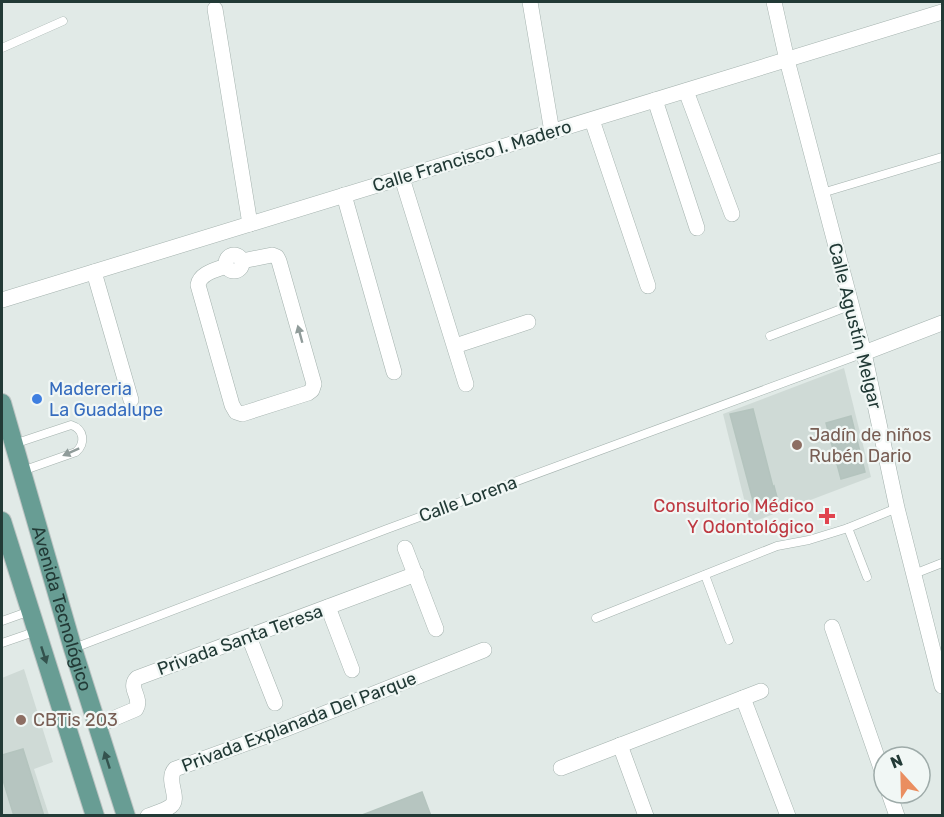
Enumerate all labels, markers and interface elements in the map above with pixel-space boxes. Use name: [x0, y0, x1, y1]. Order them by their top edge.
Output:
street label: Calle Francisco I. Madero: [370, 115, 574, 197]
street label: Calle Agustín Melgar: [824, 241, 886, 411]
one-way arrow: [295, 325, 304, 343]
place label: Madereria La Guadalupe: [49, 378, 163, 421]
marker: Madereria La Guadalupe: [30, 392, 44, 406]
place label: Jadín de niños Rubén Dario: [809, 424, 932, 467]
marker: Jadín de niños Rubén Dario: [790, 438, 804, 452]
one-way arrow: [62, 448, 79, 457]
street label: Calle Lorena: [416, 471, 520, 527]
place label: Consultorio Médico Y Odontológico: [653, 495, 814, 538]
marker: Consultorio Médico Y Odontológico: [818, 507, 836, 525]
street label: Avenida Tecnológico: [27, 523, 97, 694]
street label: Privada Santa Teresa: [154, 600, 326, 680]
one-way arrow: [40, 646, 49, 664]
street label: Privada Explanada Del Parque: [178, 667, 420, 777]
place label: CBTis 203: [33, 709, 118, 731]
marker: CBTis 203: [14, 713, 28, 727]
north arrow: [872, 745, 932, 805]
one-way arrow: [102, 751, 112, 769]
text: N: [888, 751, 905, 773]

